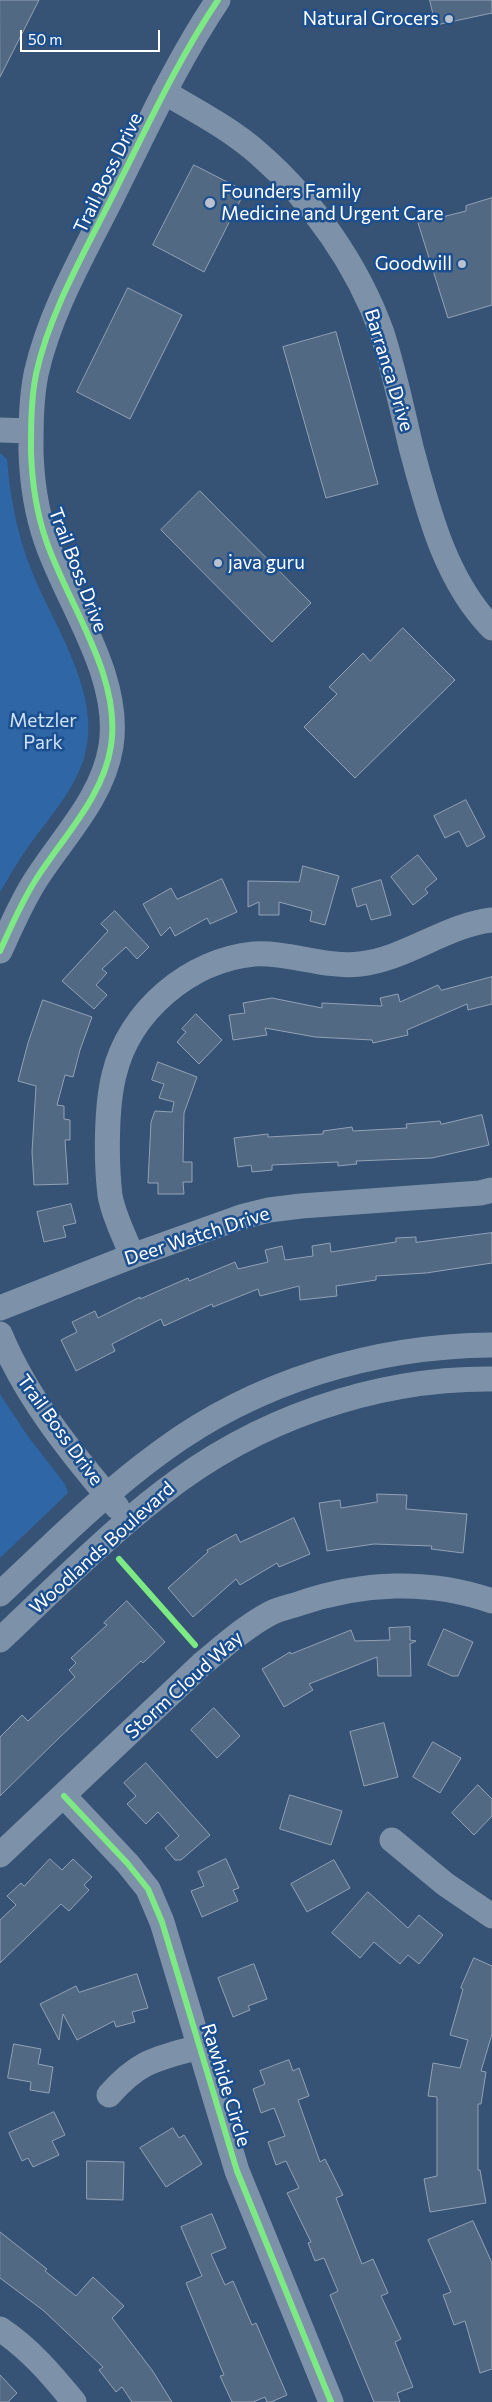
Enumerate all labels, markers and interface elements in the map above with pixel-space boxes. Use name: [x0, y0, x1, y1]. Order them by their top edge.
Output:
place label: Natural Grocers: [303, 8, 439, 30]
marker: Natural Grocers: [443, 13, 455, 25]
scale bar: [22, 20, 162, 52]
text: 50 m: [28, 30, 62, 48]
street label: Trail Boss Drive: [69, 109, 147, 237]
place label: Founders Family Medicine and Urgent Care: [221, 181, 443, 225]
marker: Founders Family Medicine and Urgent Care: [203, 196, 217, 210]
place label: Goodwill: [375, 253, 452, 275]
marker: Goodwill: [456, 258, 468, 270]
street label: Barranca Drive: [360, 306, 418, 434]
street label: Trail Boss Drive: [44, 505, 112, 635]
place label: java guru: [228, 552, 305, 574]
marker: java guru: [212, 557, 224, 569]
park label: Metzler Park: [9, 710, 77, 754]
street label: Deer Watch Drive: [122, 1202, 272, 1270]
street label: Trail Boss Drive: [12, 1370, 108, 1490]
street label: Woodlands Boulevard: [25, 1477, 179, 1619]
street label: Storm Cloud Way: [121, 1626, 247, 1744]
street label: Rawhide Circle: [196, 2021, 256, 2149]

